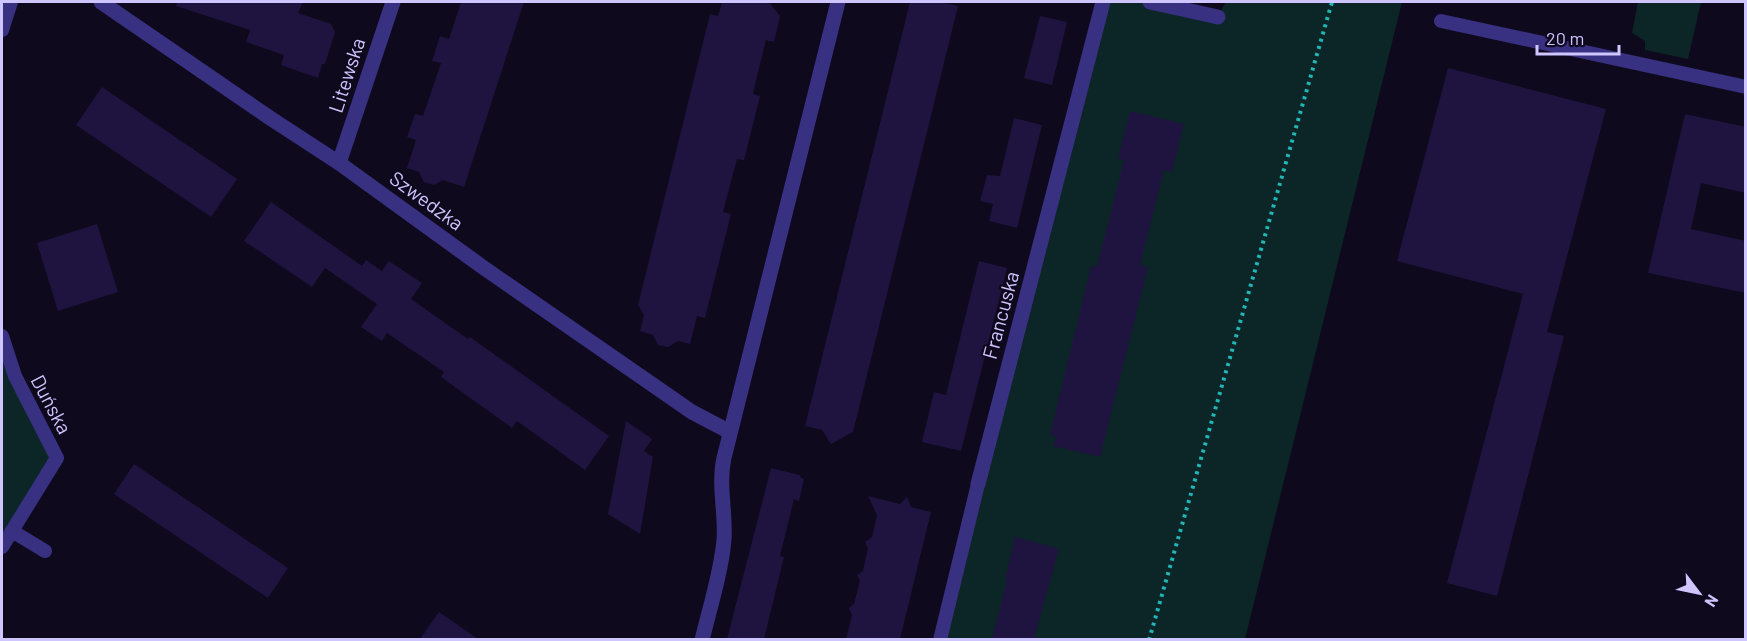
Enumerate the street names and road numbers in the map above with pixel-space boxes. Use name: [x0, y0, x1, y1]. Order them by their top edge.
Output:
street label: Litewska: [323, 35, 369, 115]
street label: Szwedzka: [385, 165, 469, 235]
street label: Francuska: [977, 268, 1023, 362]
street label: Duńska: [27, 370, 77, 438]

